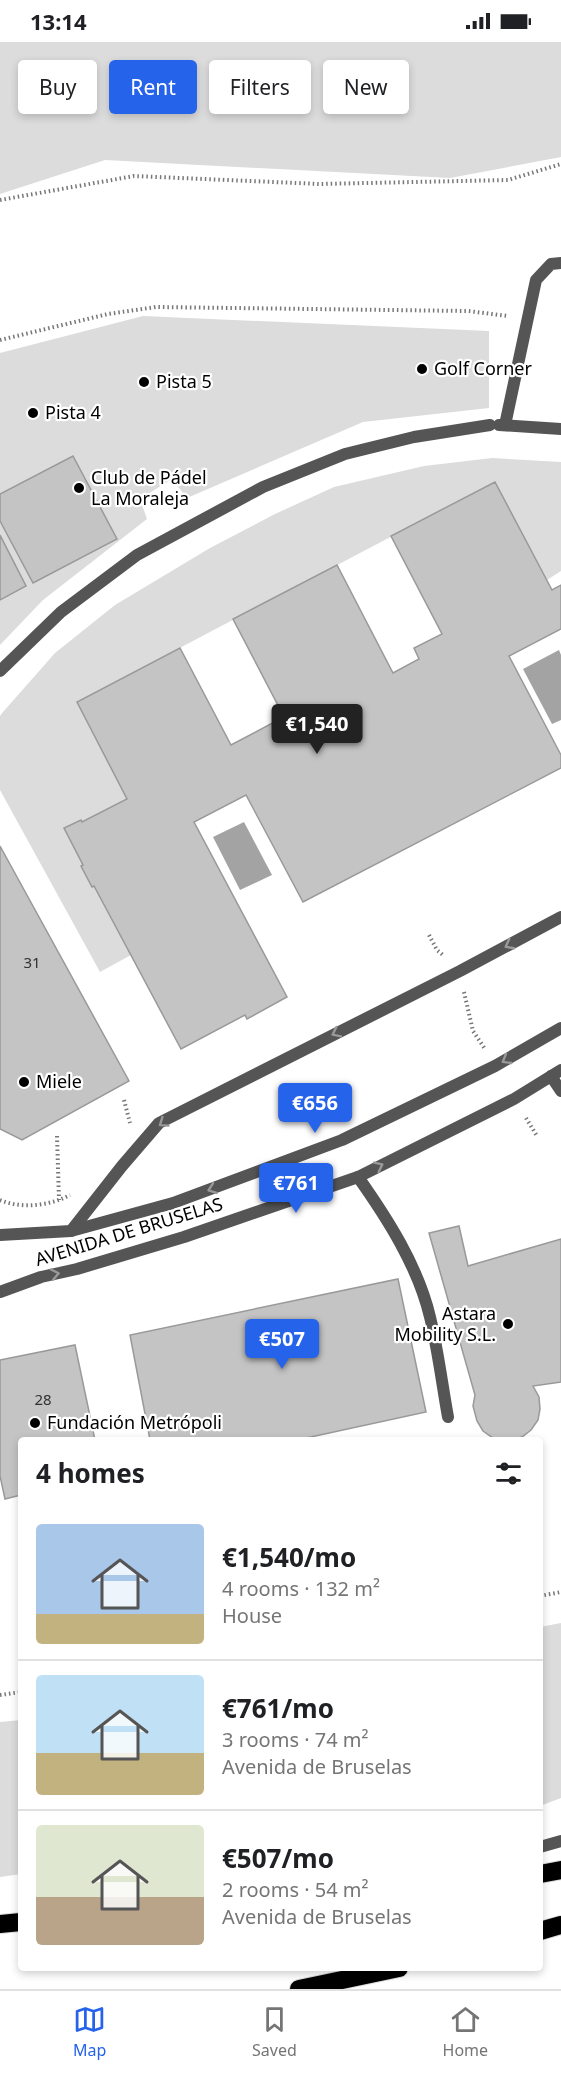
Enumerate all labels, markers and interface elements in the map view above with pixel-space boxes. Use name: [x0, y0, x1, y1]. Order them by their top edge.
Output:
text: 13:14: [30, 6, 87, 36]
chip: Buy: [18, 60, 97, 114]
chip: Rent: [109, 60, 197, 114]
chip: Filters: [209, 60, 311, 114]
chip: New: [323, 60, 409, 114]
place label: Golf Corner: [434, 356, 532, 380]
marker: Golf Corner: [415, 362, 429, 376]
place label: Pista 5: [156, 369, 212, 393]
marker: Pista 5: [137, 375, 151, 389]
place label: Pista 4: [45, 400, 101, 424]
marker: Pista 4: [26, 406, 40, 420]
place label: Club de Pádel La Moraleja: [91, 465, 207, 510]
marker: Club de Pádel La Moraleja: [72, 481, 86, 495]
pin: €1,540: [268, 704, 366, 755]
text: €1,540: [286, 710, 348, 737]
one-way arrow: [505, 938, 516, 949]
house number: 31: [23, 952, 41, 972]
one-way arrow: [331, 1026, 342, 1038]
one-way arrow: [502, 1052, 512, 1064]
place label: Miele: [36, 1069, 82, 1093]
marker: Miele: [17, 1075, 31, 1089]
pin: €656: [279, 1083, 351, 1134]
text: €656: [292, 1089, 338, 1116]
one-way arrow: [158, 1116, 169, 1127]
one-way arrow: [373, 1162, 384, 1173]
pin: €761: [260, 1163, 332, 1214]
text: €761: [273, 1169, 319, 1196]
one-way arrow: [208, 1181, 218, 1194]
street label: AVENIDA DE BRUSELAS: [32, 1191, 226, 1271]
one-way arrow: [50, 1268, 60, 1281]
place label: Astara Mobility S.L.: [394, 1301, 496, 1346]
marker: Astara Mobility S.L.: [501, 1317, 515, 1331]
pin: €507: [246, 1319, 318, 1370]
text: €507: [259, 1325, 305, 1352]
house number: 28: [34, 1389, 52, 1409]
place label: Fundación Metrópoli: [47, 1410, 222, 1434]
marker: Fundación Metrópoli: [28, 1416, 42, 1430]
text: 4 homes: [36, 1455, 145, 1491]
icon: filters: [492, 1457, 525, 1490]
text: €1,540/mo: [222, 1539, 356, 1575]
icon: home: [84, 1548, 156, 1620]
text: 4 rooms · 132 m²: [222, 1575, 380, 1602]
text: House: [222, 1602, 282, 1629]
text: €761/mo: [222, 1690, 334, 1726]
icon: home: [84, 1699, 156, 1771]
text: 3 rooms · 74 m²: [222, 1726, 369, 1753]
text: Avenida de Bruselas: [222, 1753, 412, 1780]
text: €507/mo: [222, 1840, 334, 1876]
icon: home: [84, 1849, 156, 1921]
text: 2 rooms · 54 m²: [222, 1876, 369, 1903]
text: Avenida de Bruselas: [222, 1903, 412, 1930]
tab: Map: [73, 2003, 106, 2061]
tab: Saved: [252, 2003, 297, 2061]
tab: Home: [443, 2003, 488, 2061]

